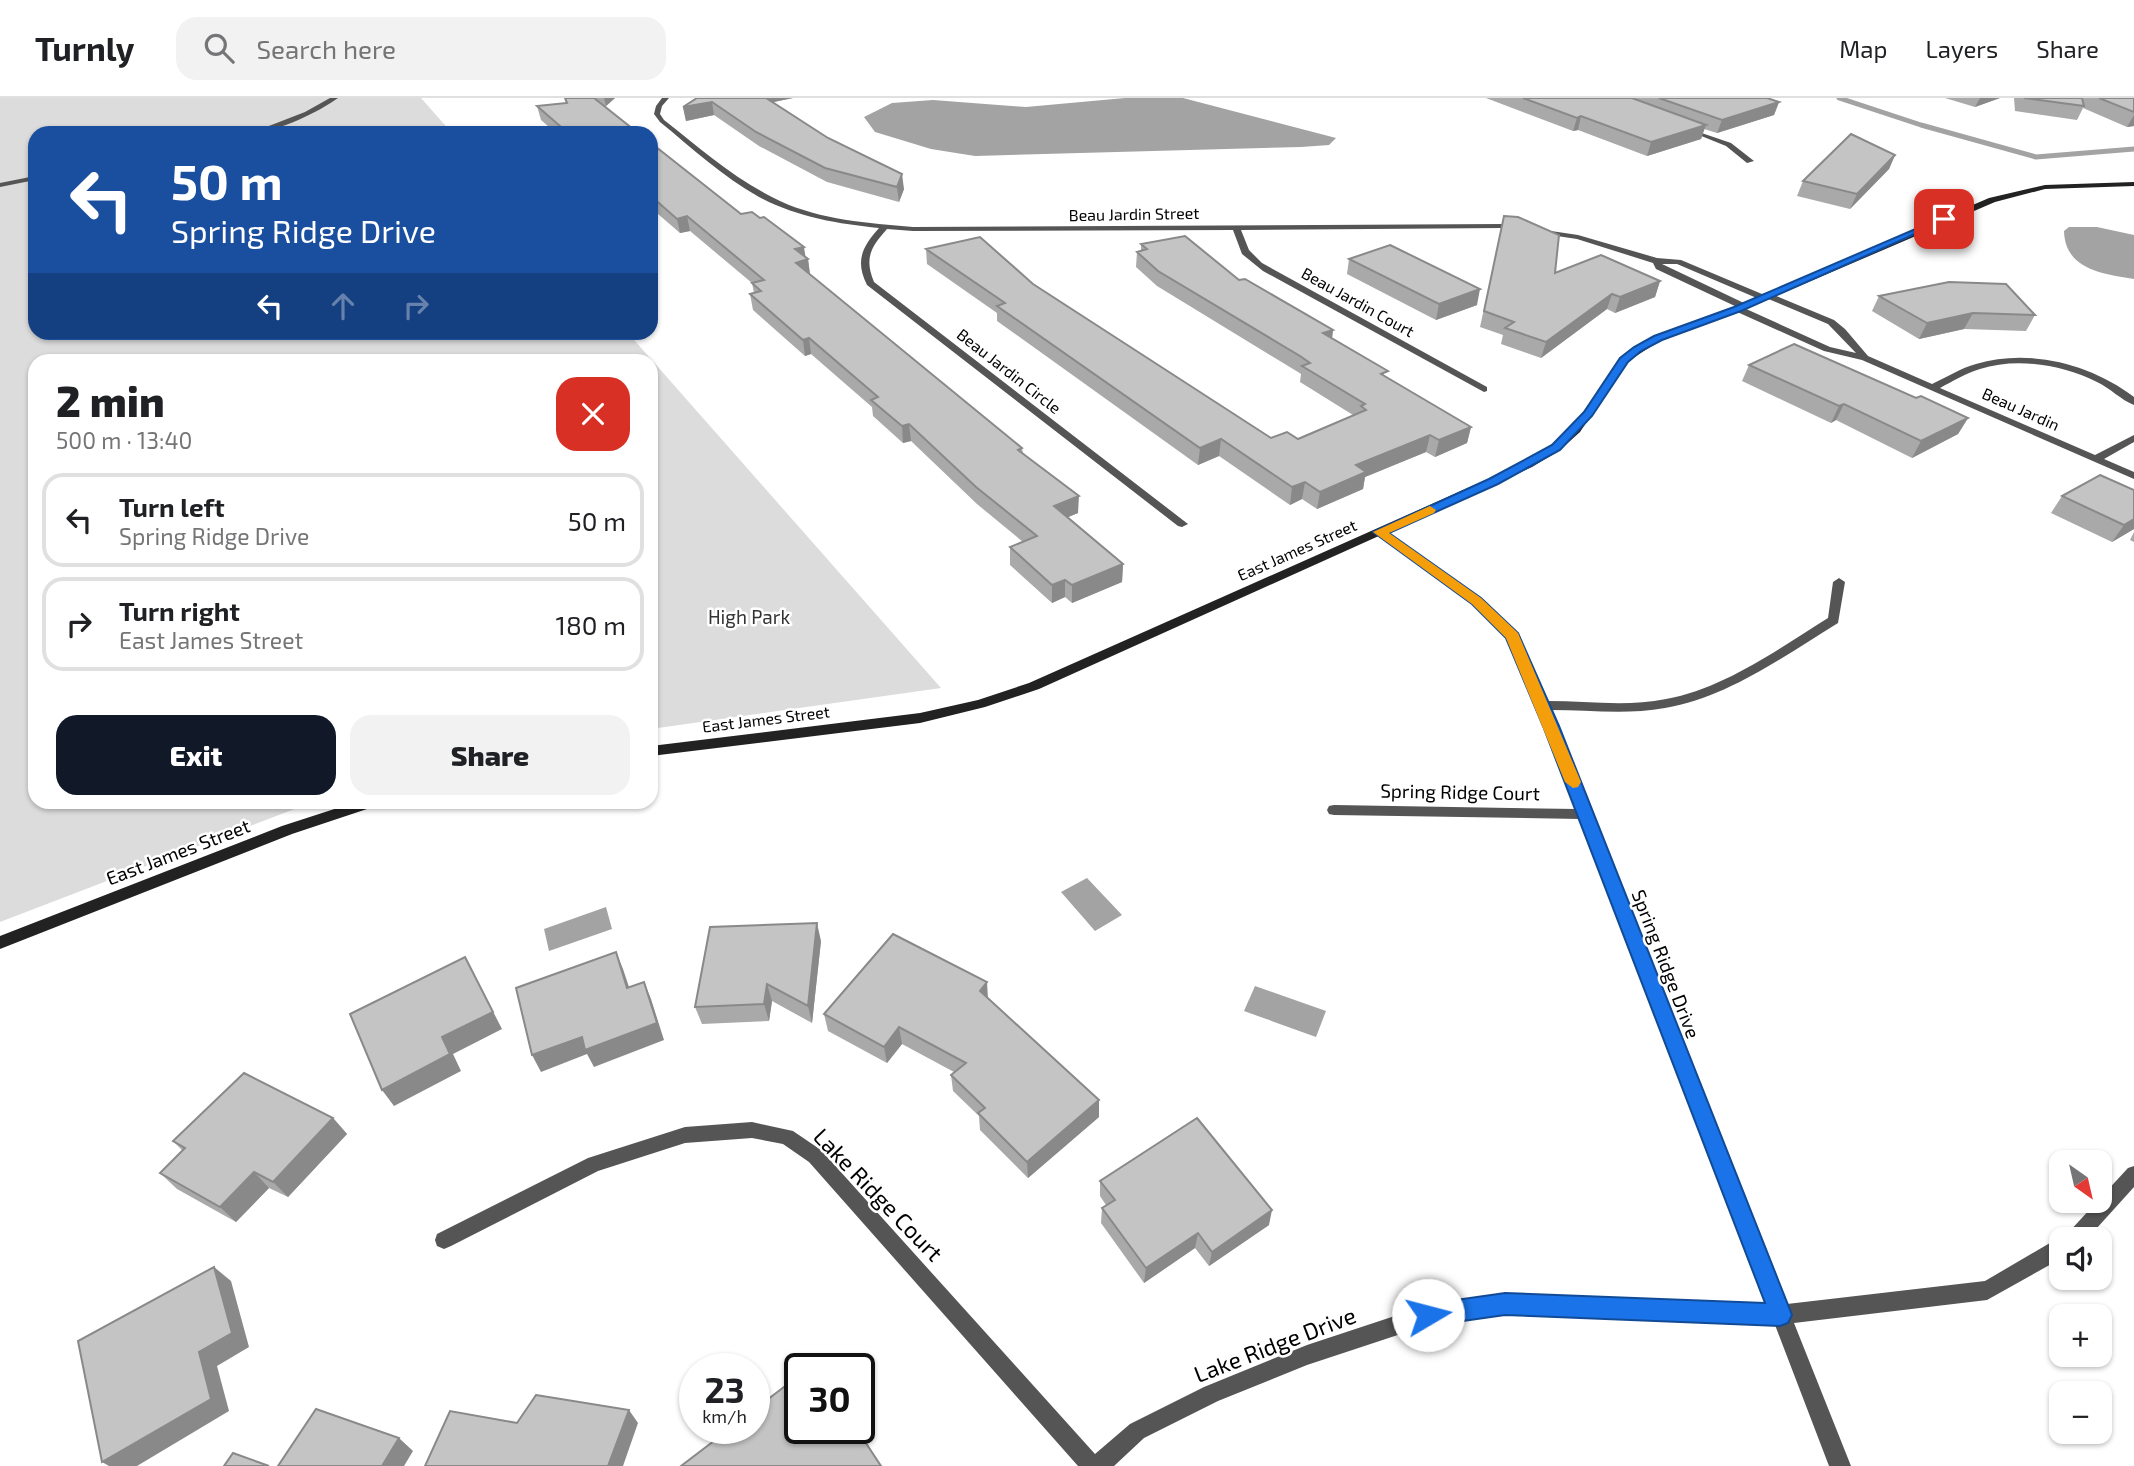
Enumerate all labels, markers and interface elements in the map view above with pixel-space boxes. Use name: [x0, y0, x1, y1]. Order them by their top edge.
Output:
search box: [176, 17, 666, 80]
text: Turnly: [35, 28, 134, 68]
icon: search: [200, 29, 238, 67]
text: Search here: [256, 33, 396, 64]
text: Map: [1839, 34, 1887, 63]
text: Layers: [1925, 34, 1998, 63]
text: Share: [2036, 34, 2099, 63]
text: 50 m: [171, 151, 283, 210]
icon: left: [56, 154, 147, 245]
pin: [1914, 189, 1974, 249]
icon: arrive: [1925, 200, 1963, 238]
street label: Beau Jardin Street: [1069, 203, 1199, 224]
text: Spring Ridge Drive: [171, 211, 436, 249]
street label: Beau Jardin Court: [1299, 263, 1418, 340]
icon: left: [251, 287, 289, 325]
icon: ahead: [324, 287, 362, 325]
icon: right: [397, 287, 435, 325]
street label: Beau Jardin Circle: [954, 324, 1065, 417]
text: 2 min: [56, 375, 165, 425]
button: close: [556, 377, 630, 451]
street label: Beau Jardin: [1980, 383, 2063, 434]
text: 500 m · 13:40: [56, 426, 192, 454]
text: Turn left: [119, 491, 225, 522]
icon: left: [60, 501, 98, 539]
text: 50 m: [568, 505, 626, 536]
street label: East James Street: [1234, 515, 1359, 584]
text: Spring Ridge Drive: [119, 522, 309, 550]
text: Turn right: [119, 595, 240, 626]
icon: right: [60, 605, 98, 643]
park label: High Park: [708, 605, 790, 628]
text: 180 m: [556, 609, 626, 640]
text: East James Street: [119, 626, 303, 654]
street label: East James Street: [701, 701, 831, 736]
button: Exit: [56, 715, 336, 795]
button: Share: [350, 715, 630, 795]
street label: Spring Ridge Court: [1380, 779, 1540, 804]
street label: East James Street: [103, 814, 253, 890]
street label: Spring Ridge Drive: [1628, 886, 1705, 1041]
street label: Lake Ridge Court: [808, 1122, 949, 1267]
north arrow: [2049, 1150, 2112, 1213]
map controls: [2049, 1150, 2112, 1444]
button: sound: [2049, 1227, 2112, 1290]
position arrow: [1391, 1278, 1465, 1352]
street label: Lake Ridge Drive: [1190, 1300, 1360, 1388]
button: +: [2049, 1304, 2112, 1367]
speed limit sign: 30: [784, 1353, 875, 1444]
text: 23: [704, 1368, 745, 1410]
button: −: [2049, 1381, 2112, 1444]
text: km/h: [702, 1405, 747, 1427]

